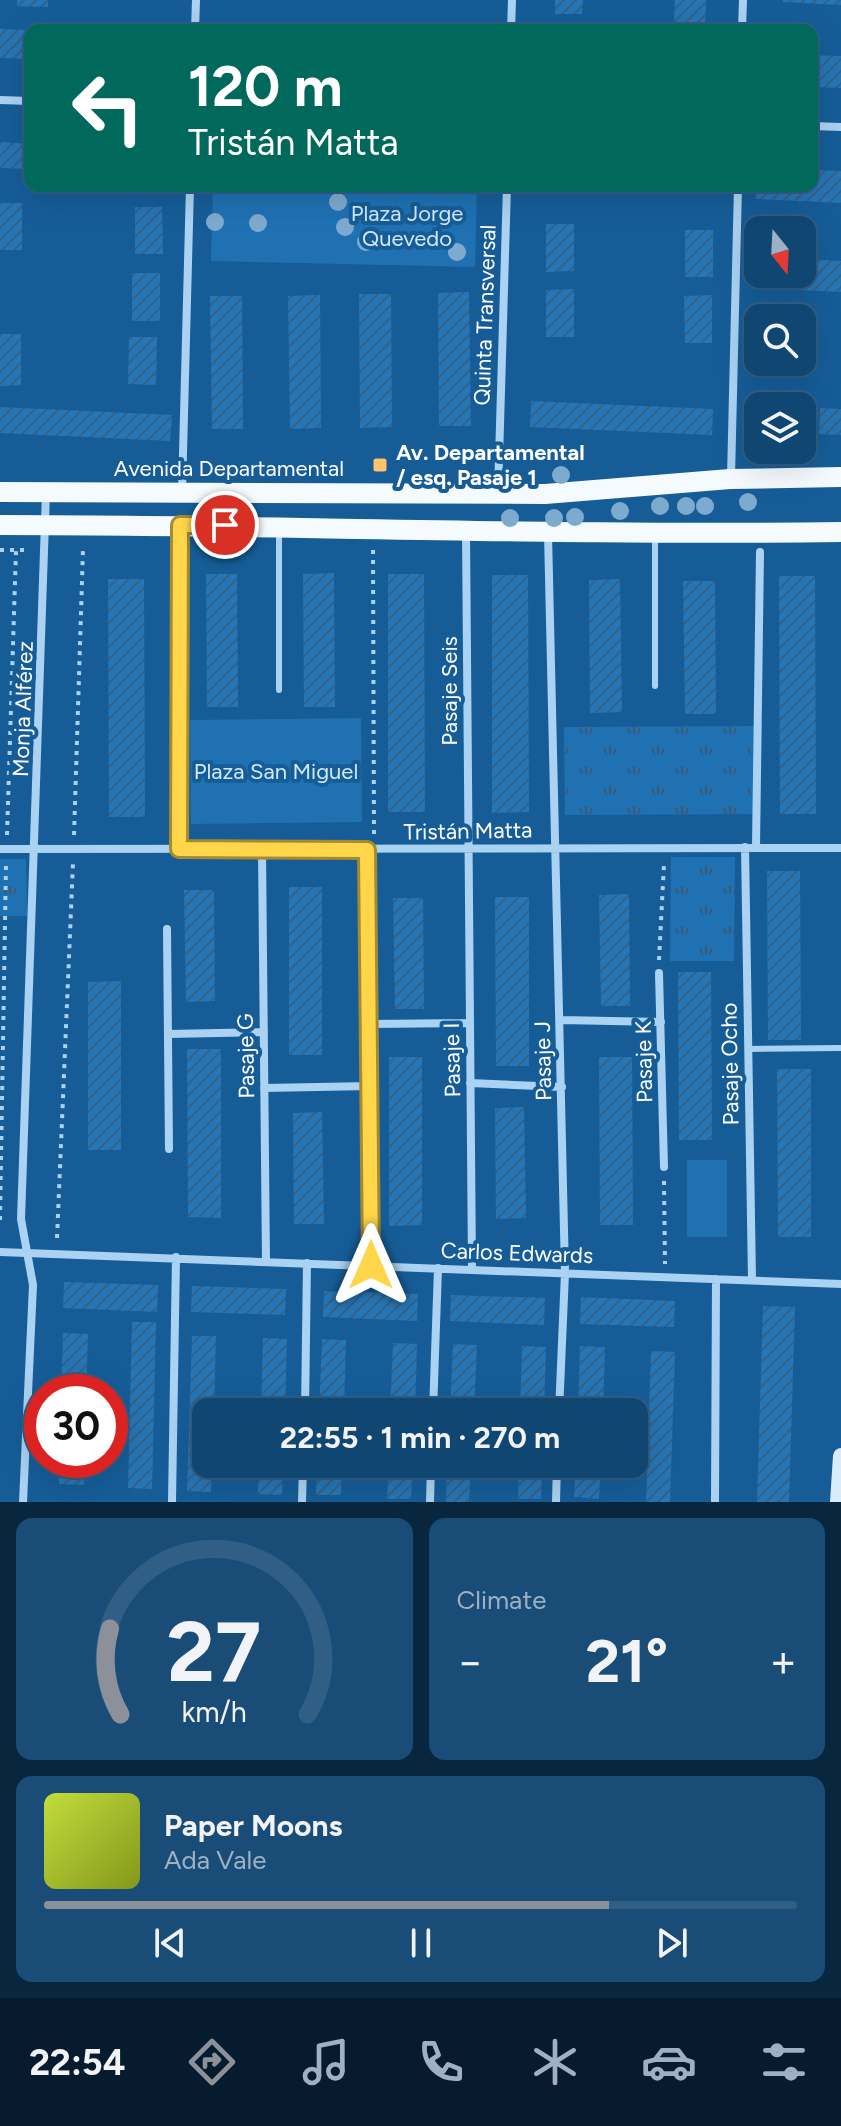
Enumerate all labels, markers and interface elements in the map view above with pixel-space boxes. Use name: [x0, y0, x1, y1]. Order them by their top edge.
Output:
text: 120 m: [188, 53, 343, 120]
icon: left: [56, 56, 160, 160]
text: Tristán Matta: [188, 121, 399, 164]
park label: Plaza Jorge Quevedo: [351, 200, 463, 252]
north arrow: [744, 216, 816, 288]
map controls: [744, 216, 816, 464]
street label: Quinta Transversal: [468, 224, 502, 406]
button: search: [744, 304, 816, 376]
button: layers: [744, 392, 816, 464]
place label: Av. Departamental / esq. Pasaje 1: [396, 439, 585, 491]
street label: Avenida Departamental: [114, 455, 344, 482]
marker: Av. Departamental / esq. Pasaje 1: [371, 456, 389, 474]
pin: [191, 491, 259, 559]
icon: arrive: [203, 503, 247, 547]
street label: Pasaje Seis: [436, 636, 463, 746]
street label: Monja Alférez: [7, 640, 39, 778]
park label: Plaza San Miguel: [194, 758, 358, 785]
street label: Tristán Matta: [403, 816, 533, 846]
street label: Pasaje Ocho: [715, 1002, 745, 1126]
street label: Pasaje G: [232, 1013, 260, 1099]
street label: Pasaje K: [630, 1020, 658, 1103]
street label: Pasaje J: [529, 1021, 557, 1101]
street label: Pasaje I: [438, 1022, 466, 1098]
position arrow: [329, 1223, 413, 1307]
street label: Carlos Edwards: [440, 1237, 594, 1269]
speed limit sign: 30: [24, 1374, 128, 1478]
text: 22:55 · 1 min · 270 m: [280, 1419, 560, 1456]
text: Climate: [457, 1584, 546, 1616]
text: 27: [167, 1602, 261, 1702]
text: 21°: [585, 1625, 668, 1697]
text: −: [457, 1635, 484, 1688]
text: +: [770, 1635, 797, 1688]
text: km/h: [182, 1695, 247, 1729]
text: Paper Moons: [164, 1807, 343, 1844]
text: Ada Vale: [164, 1844, 267, 1876]
icon: previous: [148, 1921, 192, 1965]
icon: pause: [399, 1921, 443, 1965]
icon: next: [650, 1921, 694, 1965]
icon: directions: [184, 2034, 240, 2090]
icon: music: [298, 2034, 354, 2090]
icon: phone: [413, 2034, 469, 2090]
icon: climate: [527, 2034, 583, 2090]
icon: car: [641, 2034, 697, 2090]
icon: filters: [756, 2034, 812, 2090]
text: 22:54: [29, 2041, 125, 2084]

